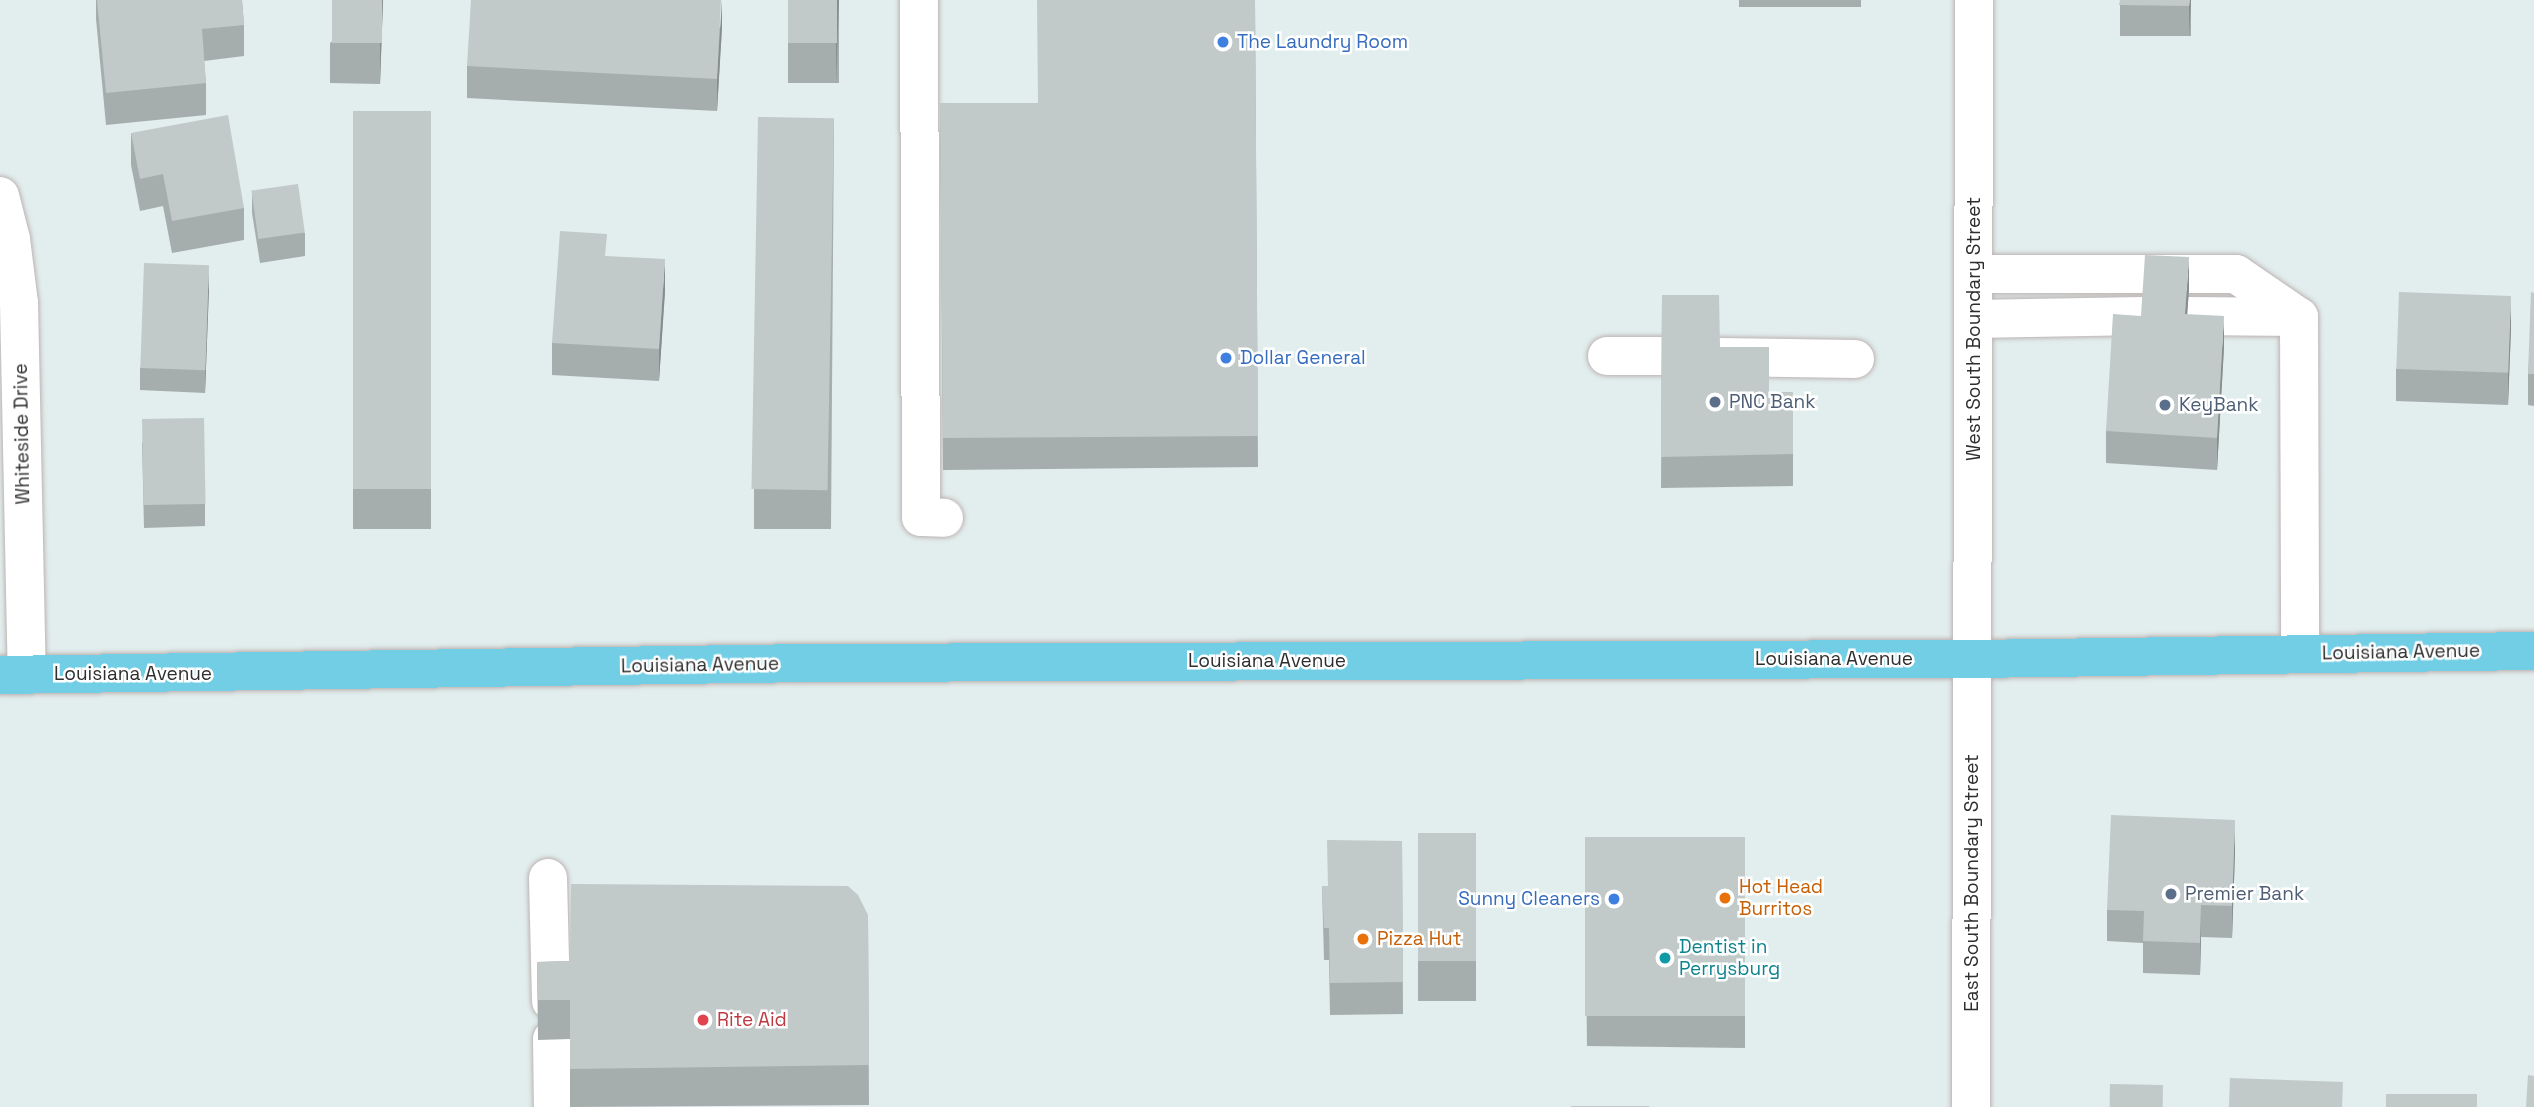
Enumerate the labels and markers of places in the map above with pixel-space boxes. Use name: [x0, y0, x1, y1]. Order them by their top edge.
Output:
place label: The Laundry Room: [1237, 31, 1408, 53]
marker: The Laundry Room: [1215, 34, 1231, 50]
place label: Dollar General: [1240, 347, 1366, 369]
marker: Dollar General: [1218, 350, 1234, 366]
place label: PNC Bank: [1729, 391, 1815, 413]
marker: PNC Bank: [1707, 394, 1723, 410]
place label: KeyBank: [2179, 394, 2258, 416]
marker: KeyBank: [2157, 397, 2173, 413]
place label: Hot Head Burritos: [1739, 876, 1823, 920]
place label: Premier Bank: [2185, 883, 2304, 905]
marker: Premier Bank: [2163, 886, 2179, 902]
place label: Sunny Cleaners: [1458, 888, 1600, 910]
marker: Hot Head Burritos: [1717, 890, 1733, 906]
marker: Sunny Cleaners: [1606, 891, 1622, 907]
place label: Pizza Hut: [1377, 928, 1461, 950]
marker: Pizza Hut: [1355, 931, 1371, 947]
place label: Dentist in Perrysburg: [1679, 936, 1780, 980]
marker: Dentist in Perrysburg: [1657, 950, 1673, 966]
place label: Rite Aid: [717, 1009, 787, 1031]
marker: Rite Aid: [695, 1012, 711, 1028]

